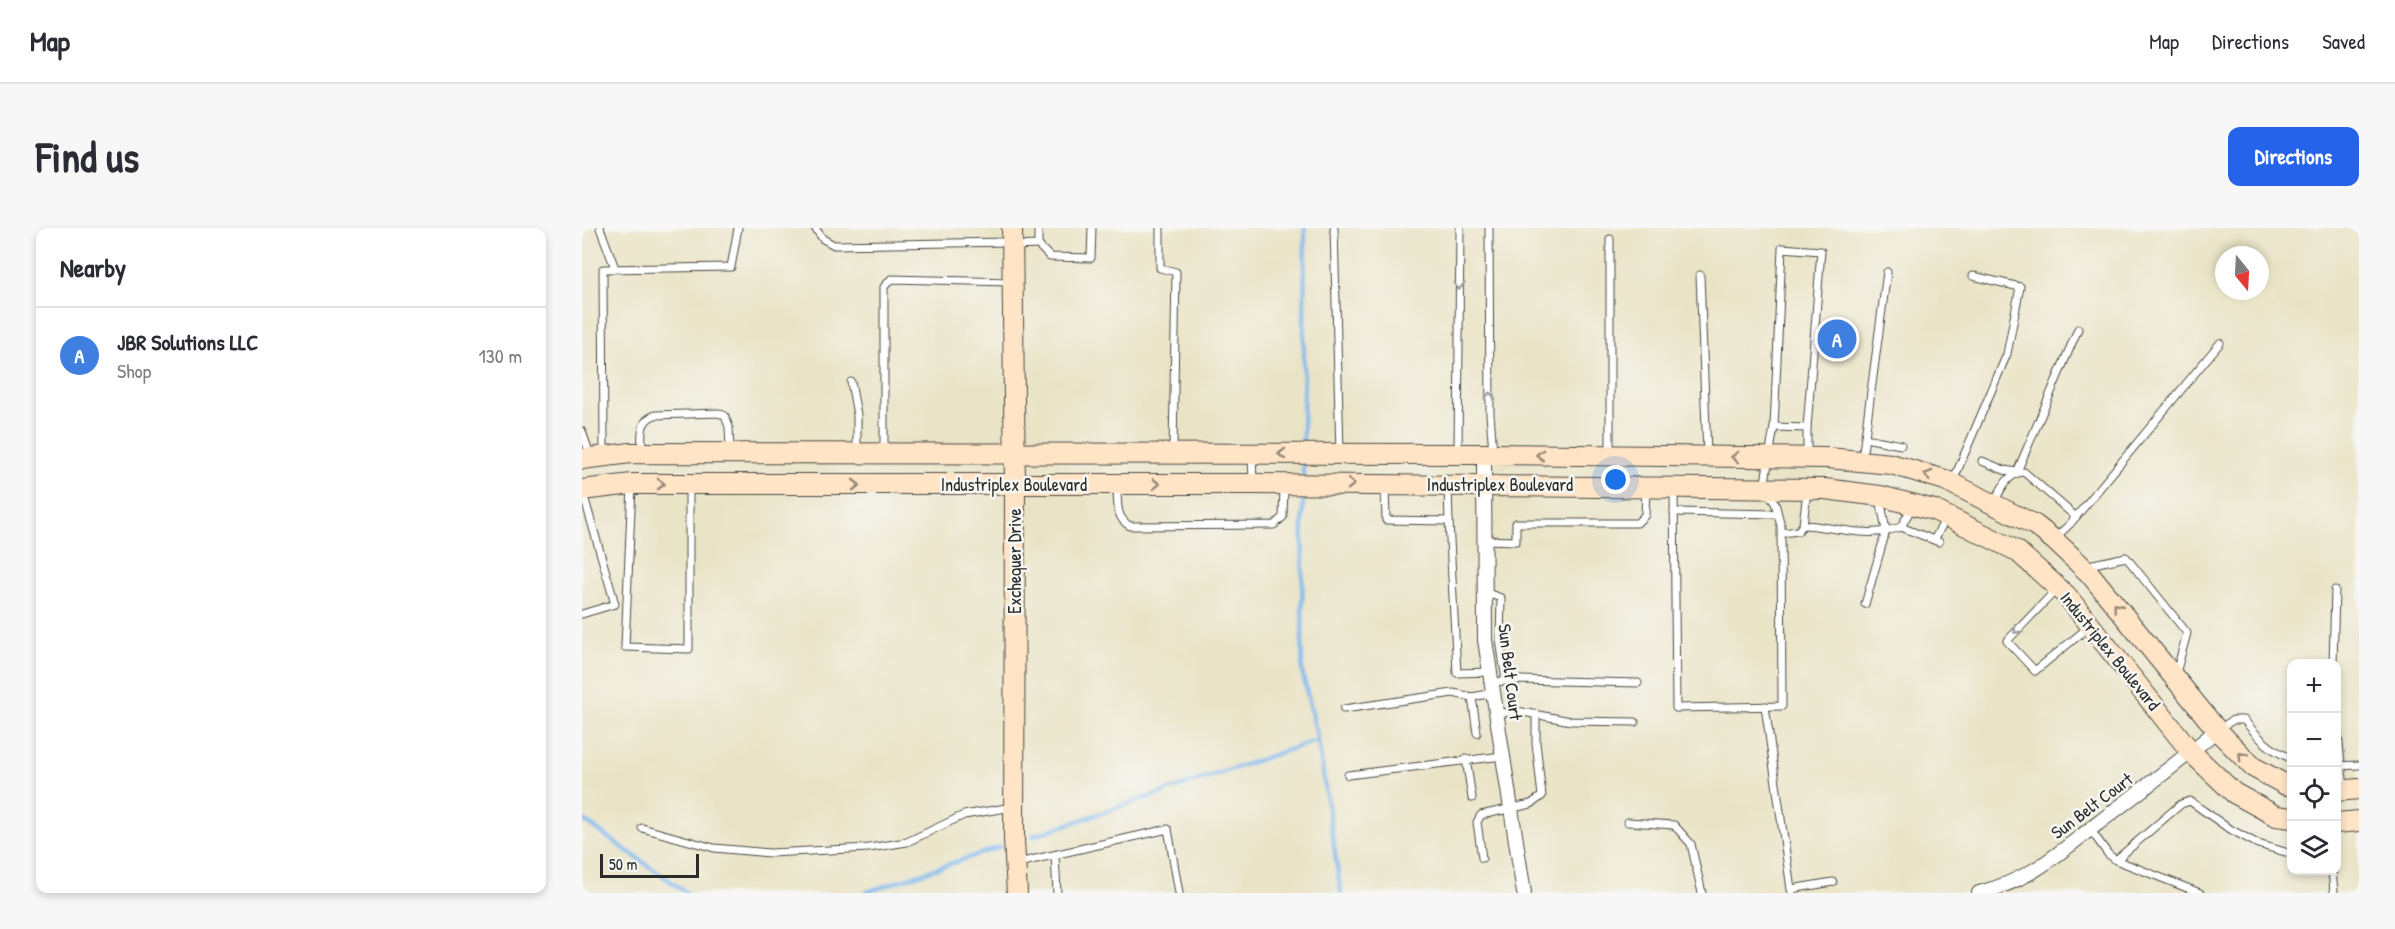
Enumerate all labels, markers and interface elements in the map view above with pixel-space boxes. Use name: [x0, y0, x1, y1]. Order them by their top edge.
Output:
text: Map: [30, 22, 70, 60]
text: Map: [2149, 27, 2179, 56]
text: Directions: [2212, 27, 2289, 56]
text: Saved: [2322, 27, 2365, 56]
button: Directions: [2228, 127, 2359, 186]
text: Find us: [36, 128, 139, 185]
north arrow: [2215, 246, 2269, 300]
text: Nearby: [60, 250, 126, 285]
one-way arrow: [1453, 282, 1465, 291]
pin: A: [1818, 316, 1856, 362]
text: JBR Solutions LLC: [117, 327, 258, 357]
text: A: [75, 342, 84, 369]
text: 130 m: [479, 342, 522, 369]
text: Shop: [117, 357, 151, 384]
one-way arrow: [1484, 391, 1496, 400]
one-way arrow: [1277, 448, 1286, 461]
one-way arrow: [1535, 449, 1544, 461]
one-way arrow: [1730, 451, 1739, 463]
your location: [1601, 465, 1630, 494]
one-way arrow: [1923, 470, 1934, 482]
street label: Industriplex Boulevard: [941, 472, 1087, 497]
street label: Industriplex Boulevard: [1427, 472, 1573, 497]
one-way arrow: [657, 478, 666, 490]
one-way arrow: [1152, 478, 1161, 491]
one-way arrow: [1347, 478, 1356, 490]
one-way arrow: [852, 479, 861, 491]
street label: Exchequer Drive: [1002, 508, 1027, 614]
street label: Industriplex Boulevard: [2055, 586, 2166, 715]
one-way arrow: [2113, 603, 2124, 614]
street label: Sun Belt Court: [1492, 622, 1529, 722]
one-way arrow: [2014, 622, 2025, 633]
map controls: [2287, 659, 2341, 875]
button: +: [2287, 659, 2341, 713]
button: −: [2287, 713, 2341, 767]
one-way arrow: [2239, 753, 2250, 764]
street label: Sun Belt Court: [2046, 766, 2138, 845]
button: locate: [2287, 767, 2341, 821]
button: layers: [2287, 821, 2341, 875]
scale bar: [600, 851, 699, 878]
text: 50 m: [609, 853, 638, 875]

